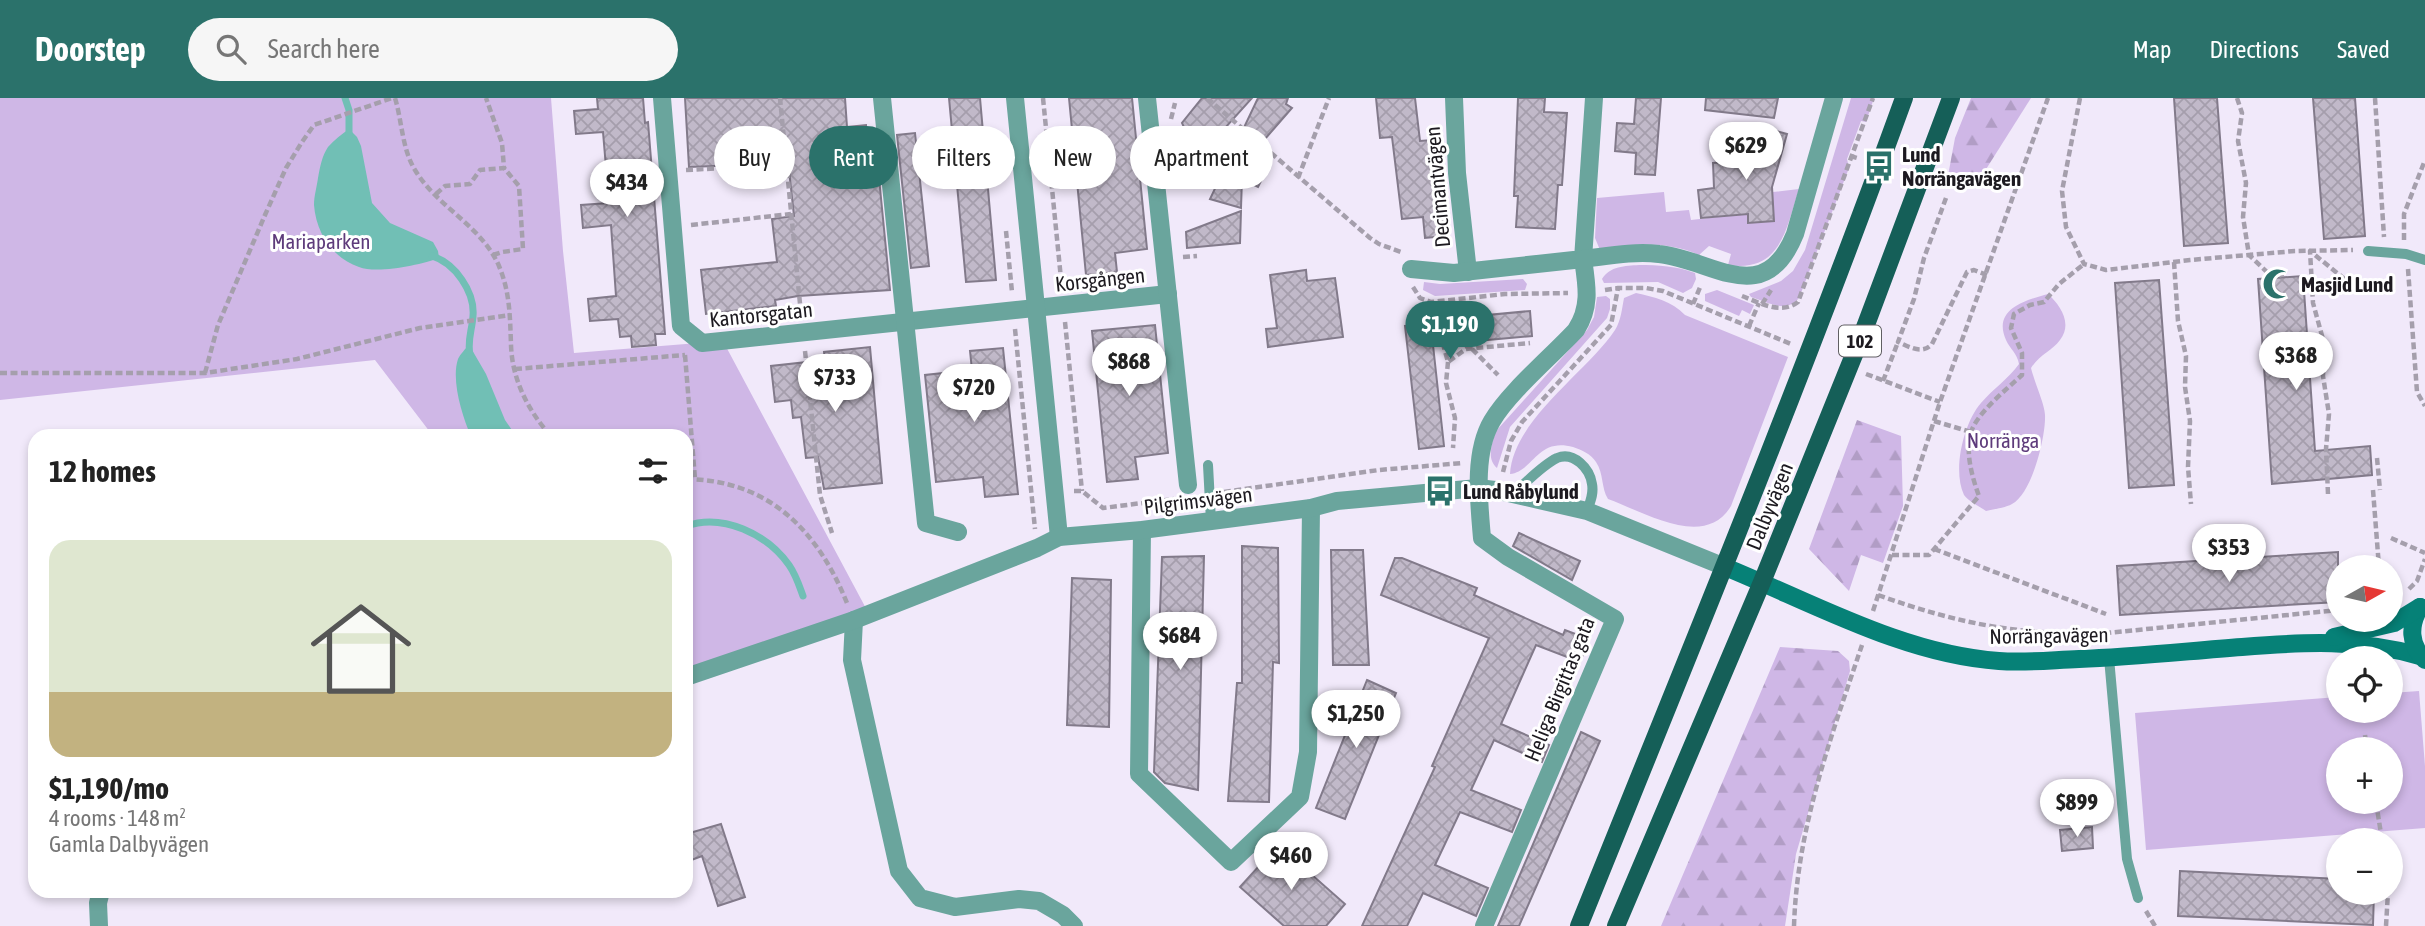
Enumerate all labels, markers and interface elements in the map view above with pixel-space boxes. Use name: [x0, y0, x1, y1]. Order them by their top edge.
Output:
search box: [188, 18, 678, 81]
text: Doorstep: [35, 30, 146, 68]
icon: search: [212, 30, 250, 68]
text: Search here: [268, 34, 380, 64]
text: Map: [2133, 36, 2171, 63]
text: Directions: [2209, 36, 2299, 63]
text: Saved: [2337, 36, 2390, 63]
pin: $629: [1705, 122, 1787, 182]
street label: Decimantvägen: [1420, 125, 1454, 249]
chip: Buy: [714, 126, 795, 189]
chip: Rent: [809, 126, 898, 189]
chip: Filters: [912, 126, 1015, 189]
chip: New: [1029, 126, 1116, 189]
chip: Apartment: [1130, 126, 1273, 189]
text: $629: [1725, 132, 1767, 158]
place label: Lund Norrängavägen: [1902, 142, 2021, 190]
bus stop icon: Lund Norrängavägen: [1862, 149, 1896, 183]
pin: $434: [586, 159, 668, 219]
text: $434: [606, 169, 648, 195]
park label: Mariaparken: [271, 229, 371, 253]
street label: Korsgången: [1054, 262, 1146, 296]
mosque icon: Masjid Lund: [2261, 267, 2295, 301]
place label: Masjid Lund: [2301, 272, 2393, 296]
street label: Kantorsgatan: [708, 297, 814, 331]
pin: $1,190: [1393, 302, 1507, 361]
text: $1,190: [1422, 311, 1479, 337]
road number: 102: [1839, 326, 1881, 356]
pin: $368: [2255, 332, 2337, 392]
pin: $868: [1088, 338, 1170, 398]
text: $368: [2275, 342, 2317, 368]
text: $868: [1108, 348, 1150, 374]
pin: $733: [794, 354, 876, 414]
text: $733: [814, 364, 856, 390]
pin: $720: [933, 364, 1015, 424]
text: $720: [953, 374, 995, 400]
park label: Norränga: [1967, 428, 2039, 452]
icon: filters: [634, 452, 672, 490]
text: 12 homes: [49, 454, 156, 488]
street label: Dalbyvägen: [1741, 459, 1797, 553]
bus stop icon: Lund Råbylund: [1423, 474, 1457, 508]
place label: Lund Råbylund: [1463, 479, 1579, 503]
street label: Pilgrimsvägen: [1142, 481, 1254, 519]
pin: $353: [2188, 524, 2270, 584]
text: $353: [2208, 534, 2250, 560]
north arrow: [2326, 555, 2403, 632]
map controls: [2326, 555, 2403, 905]
icon: home: [298, 586, 424, 712]
pin: $684: [1139, 612, 1221, 672]
street label: Heliga Birgittas gata: [1519, 613, 1599, 765]
text: $684: [1159, 622, 1201, 648]
street label: Norrängavägen: [1989, 622, 2109, 648]
button: locate: [2326, 646, 2403, 723]
pin: $1,250: [1299, 690, 1413, 750]
text: $1,250: [1328, 700, 1385, 726]
button: +: [2326, 737, 2403, 814]
text: $1,190/mo: [49, 771, 169, 805]
pin: $899: [2036, 780, 2118, 839]
text: $899: [2056, 789, 2098, 815]
text: 4 rooms · 148 m²: [49, 805, 186, 831]
button: −: [2326, 828, 2403, 905]
text: Gamla Dalbyvägen: [49, 831, 209, 857]
pin: $460: [1250, 832, 1332, 892]
text: $460: [1270, 842, 1312, 868]

